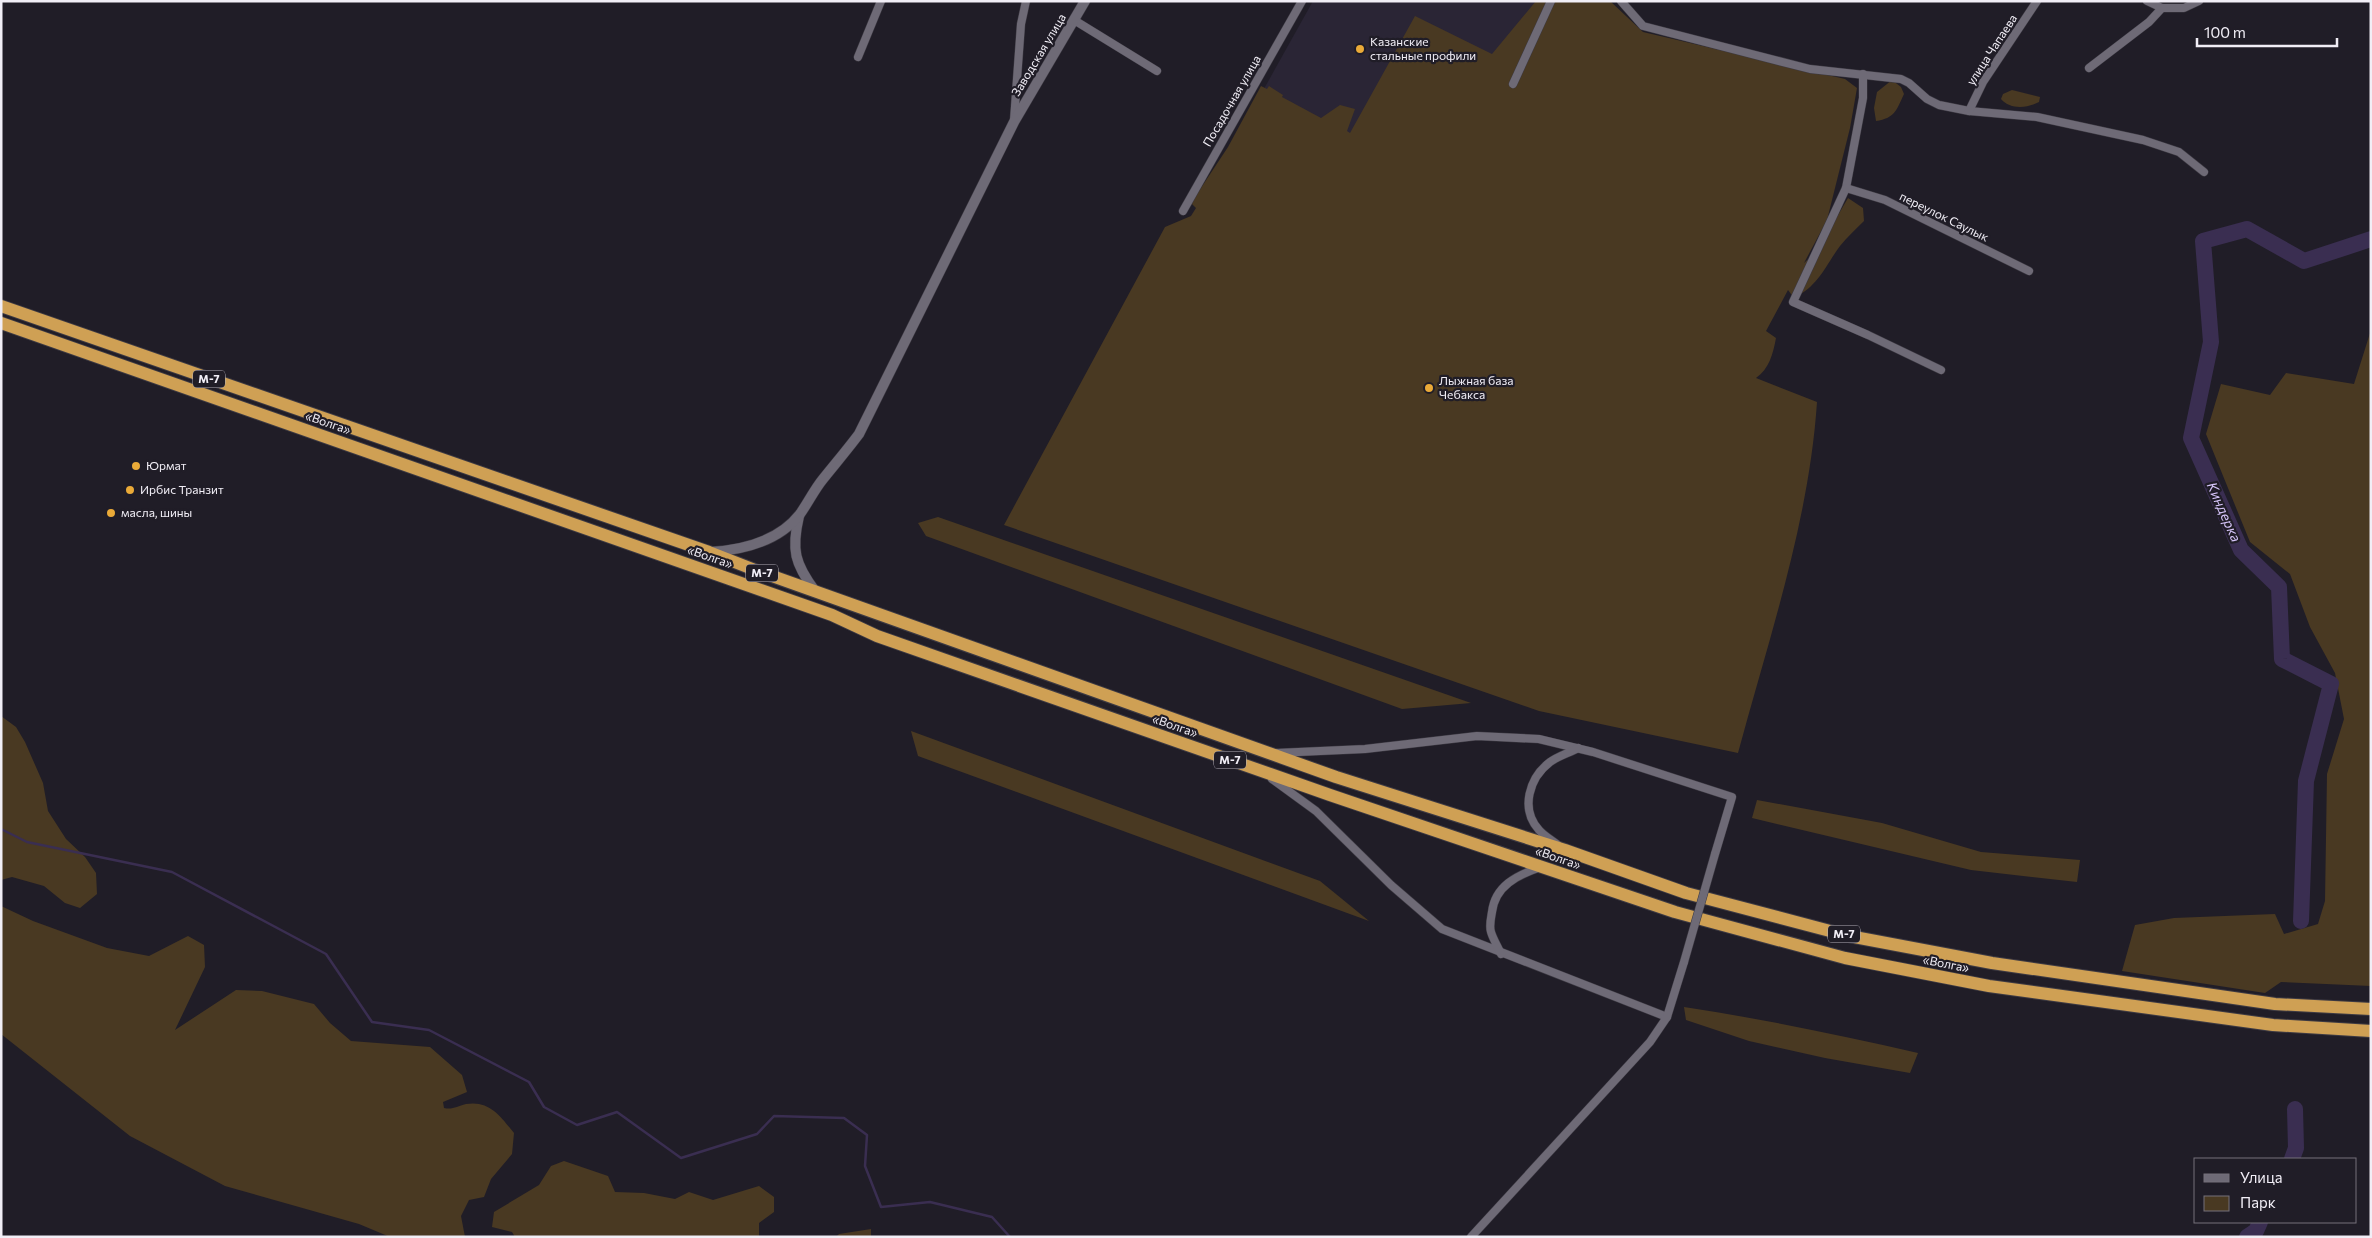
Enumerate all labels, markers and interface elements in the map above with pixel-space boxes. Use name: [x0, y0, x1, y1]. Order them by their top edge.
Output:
street label: Заводская улица: [1008, 11, 1068, 98]
street label: улица Чапаева: [1963, 11, 2019, 87]
scale bar: [2197, 15, 2337, 47]
text: 100 m: [2204, 23, 2246, 41]
place label: Казанские стальные профили: [1370, 34, 1476, 62]
marker: Казанские стальные профили: [1354, 43, 1366, 55]
street label: Посадочная улица: [1199, 52, 1263, 149]
street label: переулок Саулык: [1898, 189, 1992, 244]
road number: М-7: [193, 370, 225, 388]
place label: Лыжная база Чебакса: [1439, 373, 1513, 401]
marker: Лыжная база Чебакса: [1423, 382, 1435, 394]
street label: «Волга»: [304, 408, 353, 436]
place label: Юрмат: [146, 458, 187, 472]
marker: Юрмат: [130, 460, 142, 472]
water label: Киндерка: [2204, 479, 2245, 544]
place label: Ирбис Транзит: [140, 482, 224, 496]
marker: Ирбис Транзит: [124, 484, 136, 496]
place label: масла, шины: [121, 505, 192, 519]
marker: масла, шины: [105, 507, 117, 519]
street label: «Волга»: [686, 542, 735, 570]
road number: М-7: [746, 564, 778, 582]
street label: «Волга»: [1151, 711, 1200, 739]
road number: М-7: [1214, 752, 1246, 768]
street label: «Волга»: [1534, 843, 1583, 871]
road number: М-7: [1828, 926, 1860, 942]
street label: «Волга»: [1922, 952, 1971, 974]
legend: [2194, 1158, 2357, 1223]
text: Улица: [2240, 1168, 2282, 1186]
text: Парк: [2240, 1193, 2276, 1211]

